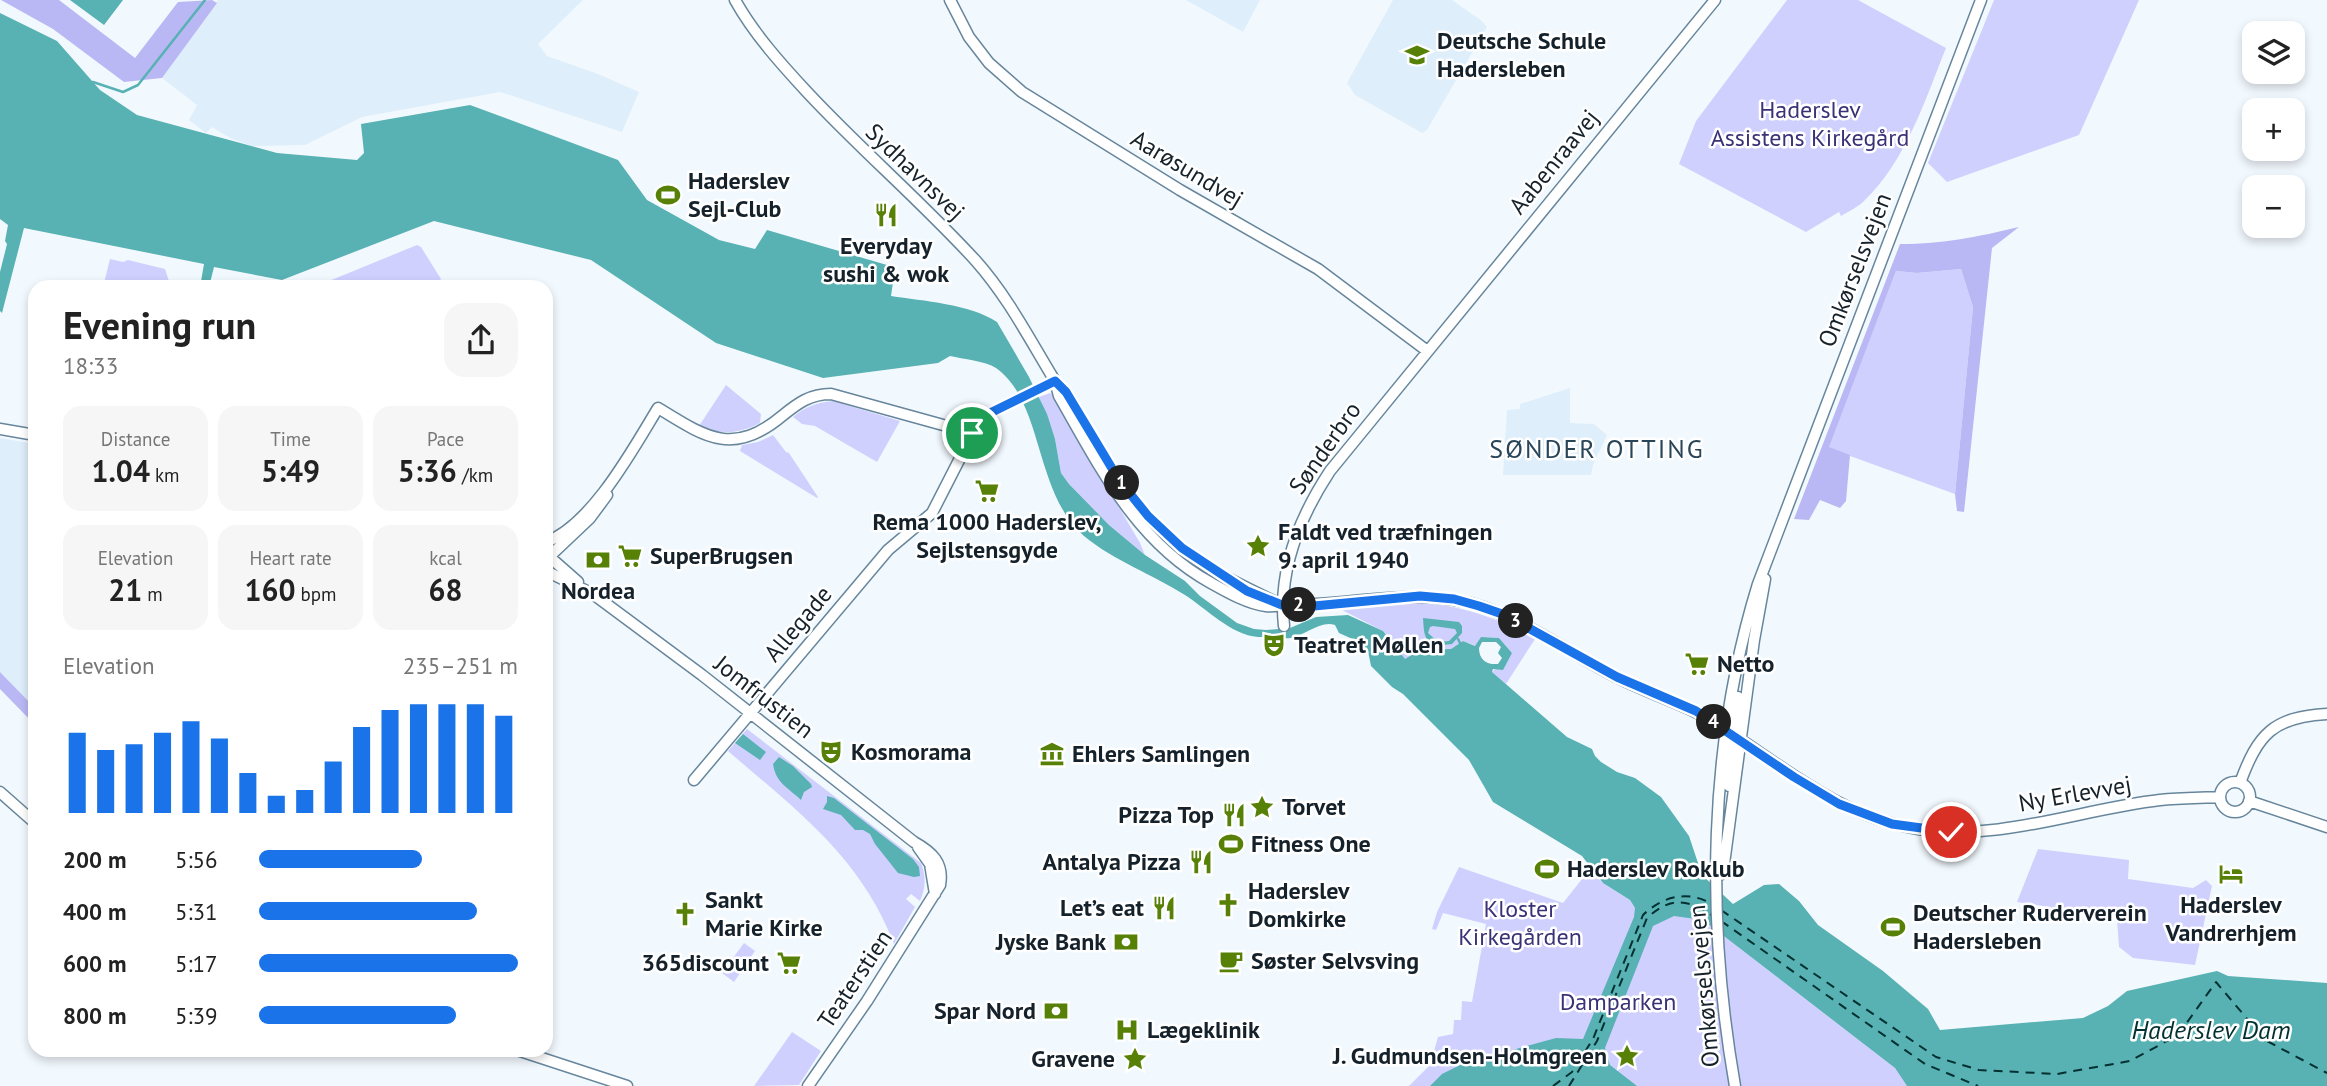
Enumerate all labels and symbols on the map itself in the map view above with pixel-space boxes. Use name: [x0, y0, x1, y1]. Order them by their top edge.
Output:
place label: Deutsche Schule Hadersleben: [1437, 25, 1606, 84]
school or university icon: Deutsche Schule Hadersleben: [1403, 41, 1431, 69]
park label: Haderslev Assistens Kirkegård: [1711, 94, 1909, 153]
street label: Aabenraavej: [1502, 103, 1605, 220]
street label: Sydhavnsvej: [859, 117, 972, 227]
street label: Aarøsundvej: [1125, 123, 1249, 214]
place label: Haderslev Sejl-Club: [688, 165, 790, 224]
sports icon: Haderslev Sejl-Club: [654, 181, 682, 209]
street label: Omkørselsvejen: [1811, 188, 1898, 351]
restaurant icon: Everyday sushi & wok: [872, 201, 900, 229]
place label: Everyday sushi & wok: [823, 230, 949, 289]
street label: Sønderbro: [1281, 395, 1368, 500]
pin: [942, 403, 1002, 463]
district label: SØNDER OTTING: [1489, 432, 1705, 465]
pin: 1: [1104, 466, 1140, 500]
supermarket icon: Rema 1000 Haderslev, Sejlstensgyde: [973, 477, 1001, 505]
place label: Rema 1000 Haderslev, Sejlstensgyde: [872, 506, 1102, 565]
place label: Faldt ved træfningen 9. april 1940: [1278, 516, 1493, 575]
place icon: Faldt ved træfningen 9. april 1940: [1244, 532, 1272, 560]
place label: SuperBrugsen: [650, 540, 793, 571]
supermarket icon: SuperBrugsen: [616, 542, 644, 570]
bank icon: Nordea: [584, 546, 612, 574]
place label: Nordea: [561, 575, 635, 606]
street label: Allegade: [757, 579, 838, 668]
pin: 2: [1282, 588, 1316, 622]
pin: 3: [1498, 604, 1534, 638]
place label: Teatret Møllen: [1294, 629, 1444, 660]
theatre icon: Teatret Møllen: [1260, 631, 1288, 659]
street label: Jomfrustien: [707, 647, 820, 745]
place label: Netto: [1717, 648, 1774, 679]
supermarket icon: Netto: [1683, 650, 1711, 678]
pin: 4: [1696, 704, 1732, 740]
place label: Kosmorama: [851, 736, 972, 767]
theatre icon: Kosmorama: [817, 738, 845, 766]
place label: Ehlers Samlingen: [1072, 738, 1250, 769]
museum icon: Ehlers Samlingen: [1038, 740, 1066, 768]
street label: Ny Erlevvej: [2016, 768, 2134, 819]
place label: Torvet: [1282, 791, 1346, 822]
place icon: Torvet: [1248, 793, 1276, 821]
place label: Pizza Top: [1118, 799, 1214, 830]
restaurant icon: Pizza Top: [1220, 801, 1248, 829]
pin: [1921, 802, 1981, 862]
place label: Fitness One: [1251, 828, 1371, 859]
sports icon: Fitness One: [1217, 830, 1245, 858]
place label: Antalya Pizza: [1043, 846, 1181, 877]
restaurant icon: Antalya Pizza: [1187, 848, 1215, 876]
place label: Haderslev Roklub: [1567, 853, 1745, 884]
sports icon: Haderslev Roklub: [1533, 855, 1561, 883]
hotel icon: Haderslev Vandrerhjem: [2217, 860, 2245, 888]
place label: Haderslev Domkirke: [1248, 875, 1350, 934]
place label: Sankt Marie Kirke: [705, 884, 823, 943]
place label: Haderslev Vandrerhjem: [2164, 889, 2297, 948]
church icon: Haderslev Domkirke: [1214, 891, 1242, 919]
place label: Let’s eat: [1060, 892, 1145, 923]
park label: Kloster Kirkegården: [1458, 893, 1582, 952]
restaurant icon: Let’s eat: [1150, 894, 1178, 922]
place label: Deutscher Ruderverein Hadersleben: [1913, 897, 2147, 956]
church icon: Sankt Marie Kirke: [671, 900, 699, 928]
street label: Omkørselsvejen: [1681, 904, 1726, 1068]
sports icon: Deutscher Ruderverein Hadersleben: [1879, 913, 1907, 941]
street label: Teaterstien: [810, 923, 899, 1034]
place label: Jyske Bank: [995, 926, 1106, 957]
bank icon: Jyske Bank: [1112, 928, 1140, 956]
place label: Søster Selvsving: [1251, 945, 1419, 976]
place label: 365discount: [641, 947, 770, 978]
cafe icon: Søster Selvsving: [1217, 947, 1245, 975]
supermarket icon: 365discount: [775, 949, 803, 977]
park label: Damparken: [1560, 986, 1676, 1017]
place label: Spar Nord: [934, 995, 1036, 1026]
bank icon: Spar Nord: [1042, 997, 1070, 1025]
water label: Haderslev Dam: [2132, 1013, 2291, 1046]
place label: Lægeklinik: [1147, 1014, 1260, 1045]
hospital icon: Lægeklinik: [1113, 1016, 1141, 1044]
place label: J. Gudmundsen-Holmgreen: [1332, 1040, 1607, 1071]
place icon: J. Gudmundsen-Holmgreen: [1613, 1042, 1641, 1070]
place label: Gravene: [1031, 1043, 1115, 1074]
place icon: Gravene: [1121, 1045, 1149, 1073]

